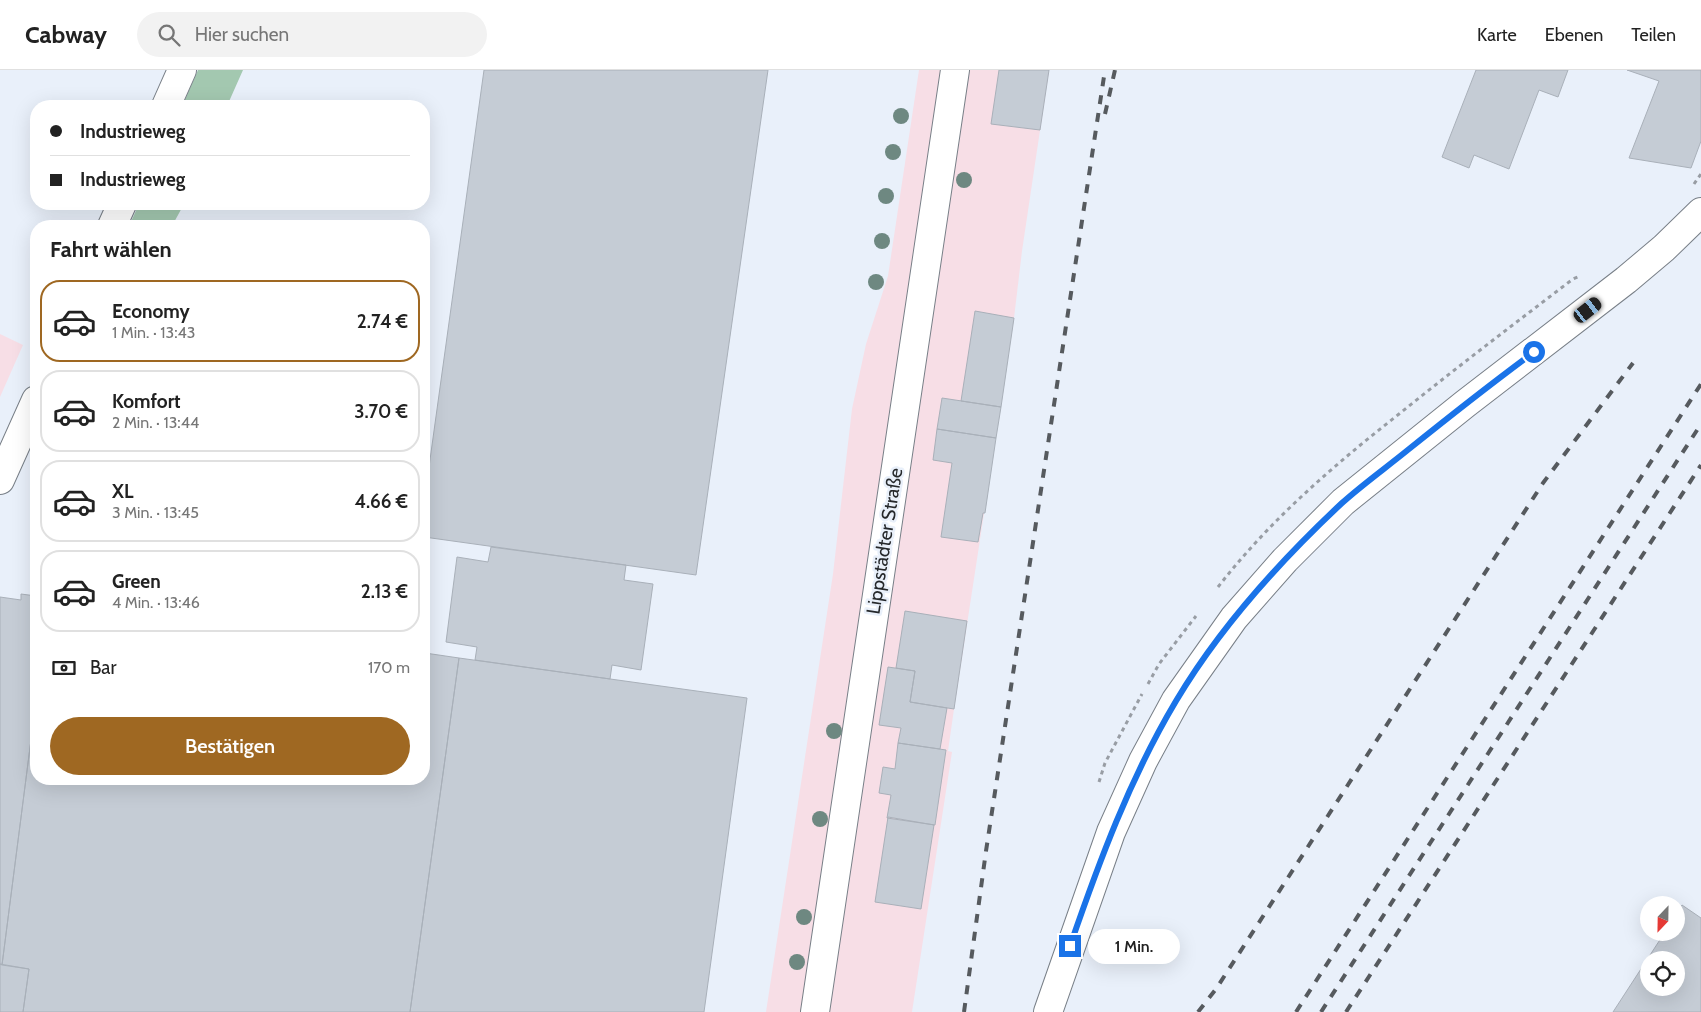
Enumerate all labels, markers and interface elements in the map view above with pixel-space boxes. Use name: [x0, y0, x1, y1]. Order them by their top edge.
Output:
search box: [137, 12, 487, 57]
text: Cabway: [25, 20, 107, 49]
icon: search: [155, 21, 183, 49]
text: Hier suchen: [195, 23, 289, 46]
text: Karte: [1477, 24, 1517, 46]
text: Ebenen: [1545, 24, 1603, 46]
text: Teilen: [1631, 24, 1676, 46]
text: Industrieweg: [80, 120, 185, 143]
text: Industrieweg: [80, 168, 185, 191]
text: Fahrt wählen: [50, 236, 172, 263]
car: [1571, 295, 1604, 325]
icon: car: [52, 299, 97, 344]
text: Economy: [112, 300, 190, 323]
text: 2.74 €: [357, 310, 408, 333]
text: 1 Min. · 13:43: [112, 323, 195, 342]
route start: [1523, 341, 1545, 363]
icon: car: [52, 389, 97, 434]
text: Komfort: [112, 390, 181, 413]
text: 3.70 €: [354, 400, 408, 423]
text: 2 Min. · 13:44: [112, 413, 199, 432]
street label: Lippstädter Straße: [862, 466, 907, 616]
icon: car: [52, 479, 97, 524]
text: XL: [112, 480, 133, 503]
text: 4.66 €: [355, 490, 408, 513]
text: 3 Min. · 13:45: [112, 503, 199, 522]
icon: car: [52, 569, 97, 614]
text: Green: [112, 570, 161, 593]
text: 2.13 €: [361, 580, 408, 603]
text: 4 Min. · 13:46: [112, 593, 200, 612]
icon: cash: [50, 654, 78, 682]
text: Bar: [90, 656, 116, 679]
text: 170 m: [368, 658, 410, 677]
button: Bestätigen: [50, 717, 410, 775]
north arrow: [1640, 896, 1685, 941]
map controls: [1640, 896, 1685, 996]
callout: 1 Min.: [1088, 928, 1180, 964]
route end: [1059, 935, 1081, 957]
text: 1 Min.: [1115, 937, 1153, 956]
button: locate: [1640, 951, 1685, 996]

